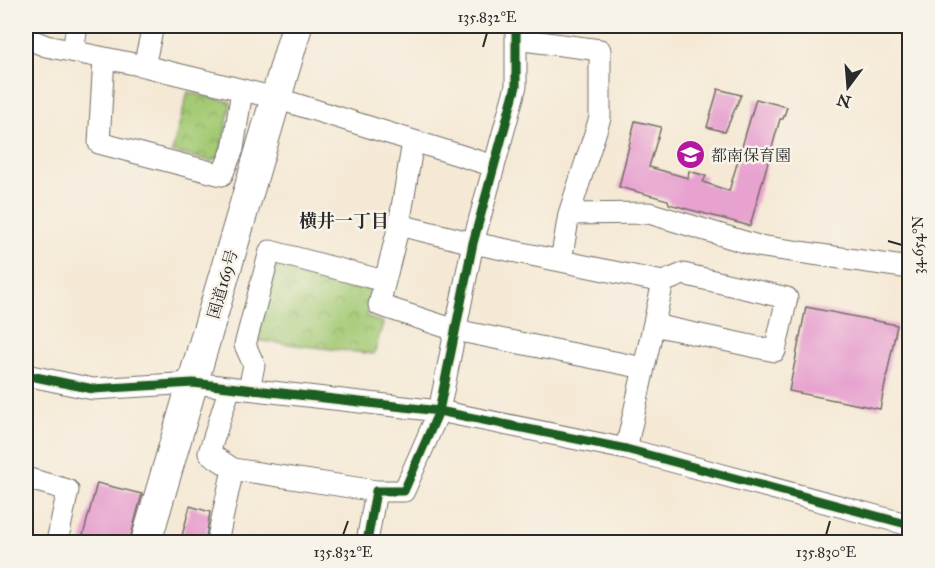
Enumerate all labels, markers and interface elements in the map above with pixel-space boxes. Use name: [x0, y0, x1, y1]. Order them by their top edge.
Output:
text: 135.832°E: [457, 8, 517, 26]
north arrow: [818, 57, 878, 117]
text: N: [834, 90, 853, 112]
school or university icon: 都南保育園: [674, 139, 706, 171]
place label: 都南保育園: [711, 146, 791, 165]
district label: 横井一丁目: [299, 210, 389, 232]
text: 34.654°N: [909, 215, 927, 274]
street label: 国道169号: [204, 247, 241, 321]
text: 135.832°E: [313, 543, 373, 561]
text: 135.830°E: [796, 543, 857, 561]

